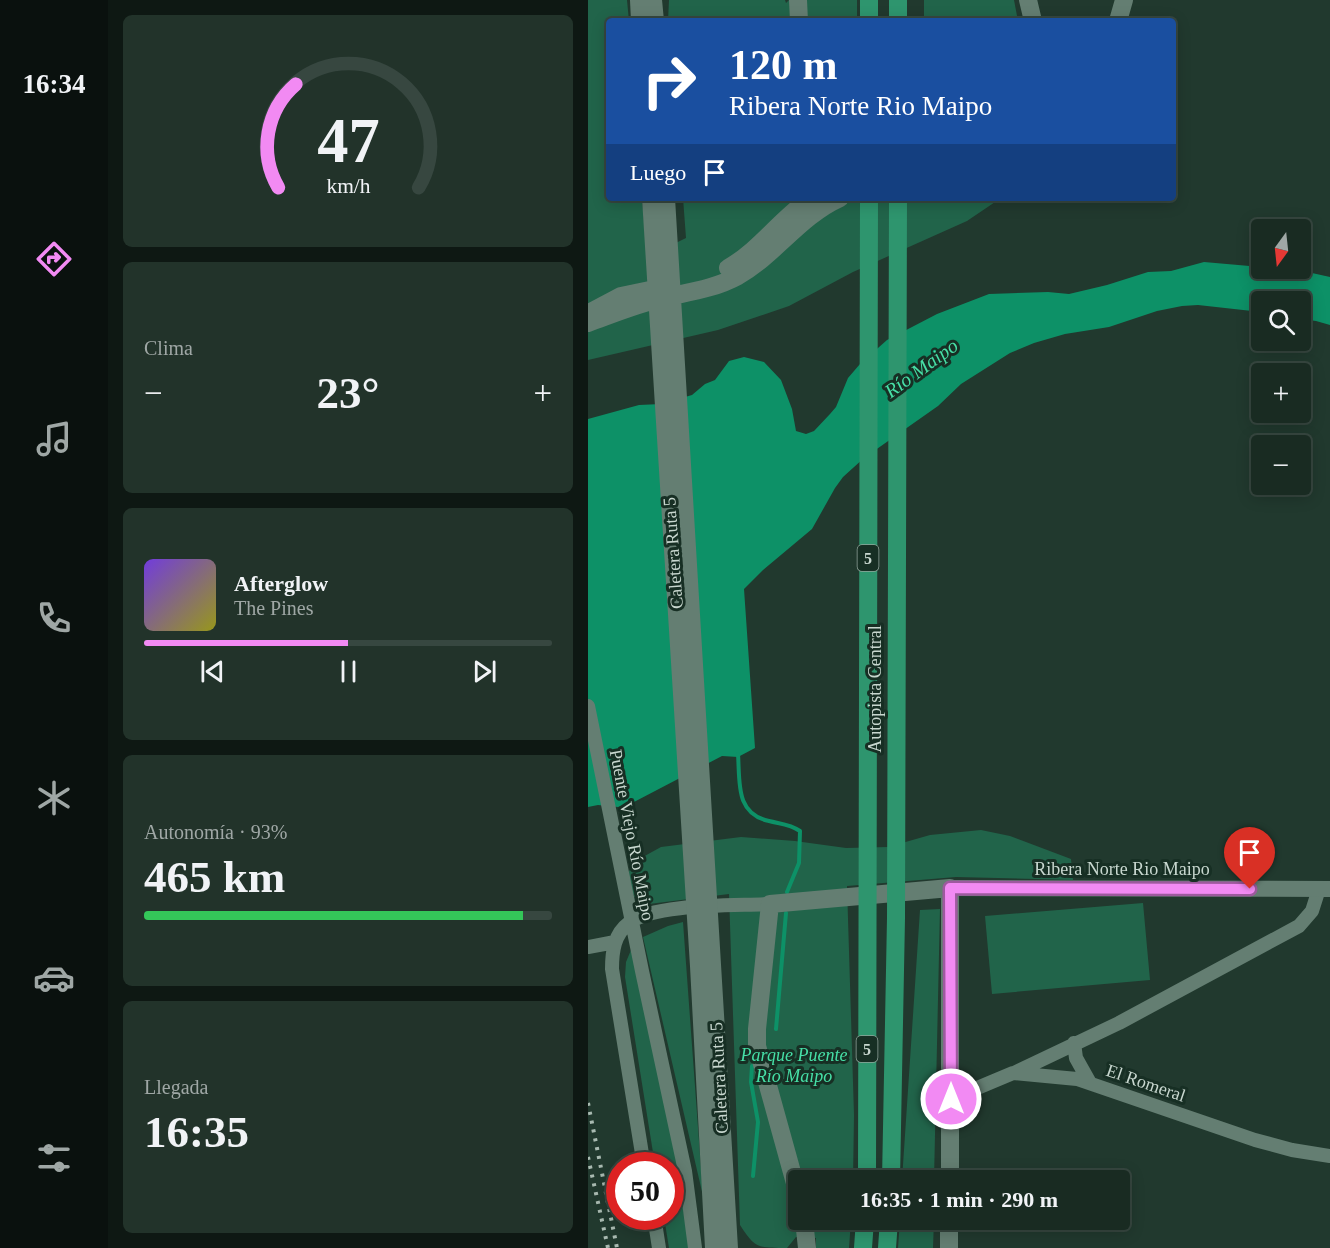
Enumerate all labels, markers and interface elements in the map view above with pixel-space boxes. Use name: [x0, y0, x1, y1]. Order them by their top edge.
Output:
icon: right: [630, 42, 708, 120]
text: 120 m: [729, 42, 838, 88]
text: 16:34: [23, 69, 86, 99]
text: Ribera Norte Rio Maipo: [729, 91, 992, 121]
text: 47: [317, 106, 379, 175]
icon: arrive: [698, 156, 731, 189]
text: Luego: [630, 160, 686, 185]
text: km/h: [326, 174, 370, 198]
north arrow: [1251, 219, 1311, 279]
map controls: [1251, 219, 1311, 495]
icon: directions: [33, 238, 75, 280]
button: search: [1251, 291, 1311, 351]
water label: Río Maipo: [879, 334, 962, 403]
text: Clima: [144, 337, 193, 359]
button: +: [1251, 363, 1311, 423]
text: 23°: [317, 368, 380, 418]
text: −: [144, 375, 163, 411]
text: +: [533, 375, 552, 411]
icon: music: [33, 418, 75, 460]
button: −: [1251, 435, 1311, 495]
street label: Caletera Ruta 5: [659, 496, 687, 610]
road number: 5: [858, 545, 878, 571]
text: Afterglow: [234, 571, 328, 596]
icon: phone: [33, 597, 75, 639]
text: The Pines: [234, 597, 313, 619]
street label: Autopista Central: [865, 625, 885, 753]
icon: previous: [196, 655, 229, 688]
icon: pause: [332, 655, 365, 688]
icon: next: [468, 655, 501, 688]
street label: Puente Viejo Río Maipo: [606, 748, 658, 922]
icon: climate: [33, 777, 75, 819]
text: Autonomía · 93%: [144, 821, 287, 843]
pin: [1224, 827, 1275, 889]
icon: arrive: [1233, 836, 1266, 869]
text: 465 km: [144, 852, 285, 902]
street label: Ribera Norte Rio Maipo: [1034, 859, 1210, 879]
icon: car: [33, 957, 75, 999]
street label: Caletera Ruta 5: [706, 1022, 732, 1134]
road number: 5: [856, 1036, 878, 1062]
park label: Parque Puente Río Maipo: [740, 1045, 847, 1086]
street label: El Romeral: [1104, 1060, 1188, 1106]
position arrow: [919, 1067, 983, 1131]
text: Llegada: [144, 1076, 208, 1098]
text: 16:35: [144, 1107, 249, 1157]
icon: filters: [33, 1137, 75, 1179]
speed limit sign: 50: [606, 1152, 684, 1230]
text: 16:35 · 1 min · 290 m: [860, 1187, 1058, 1212]

